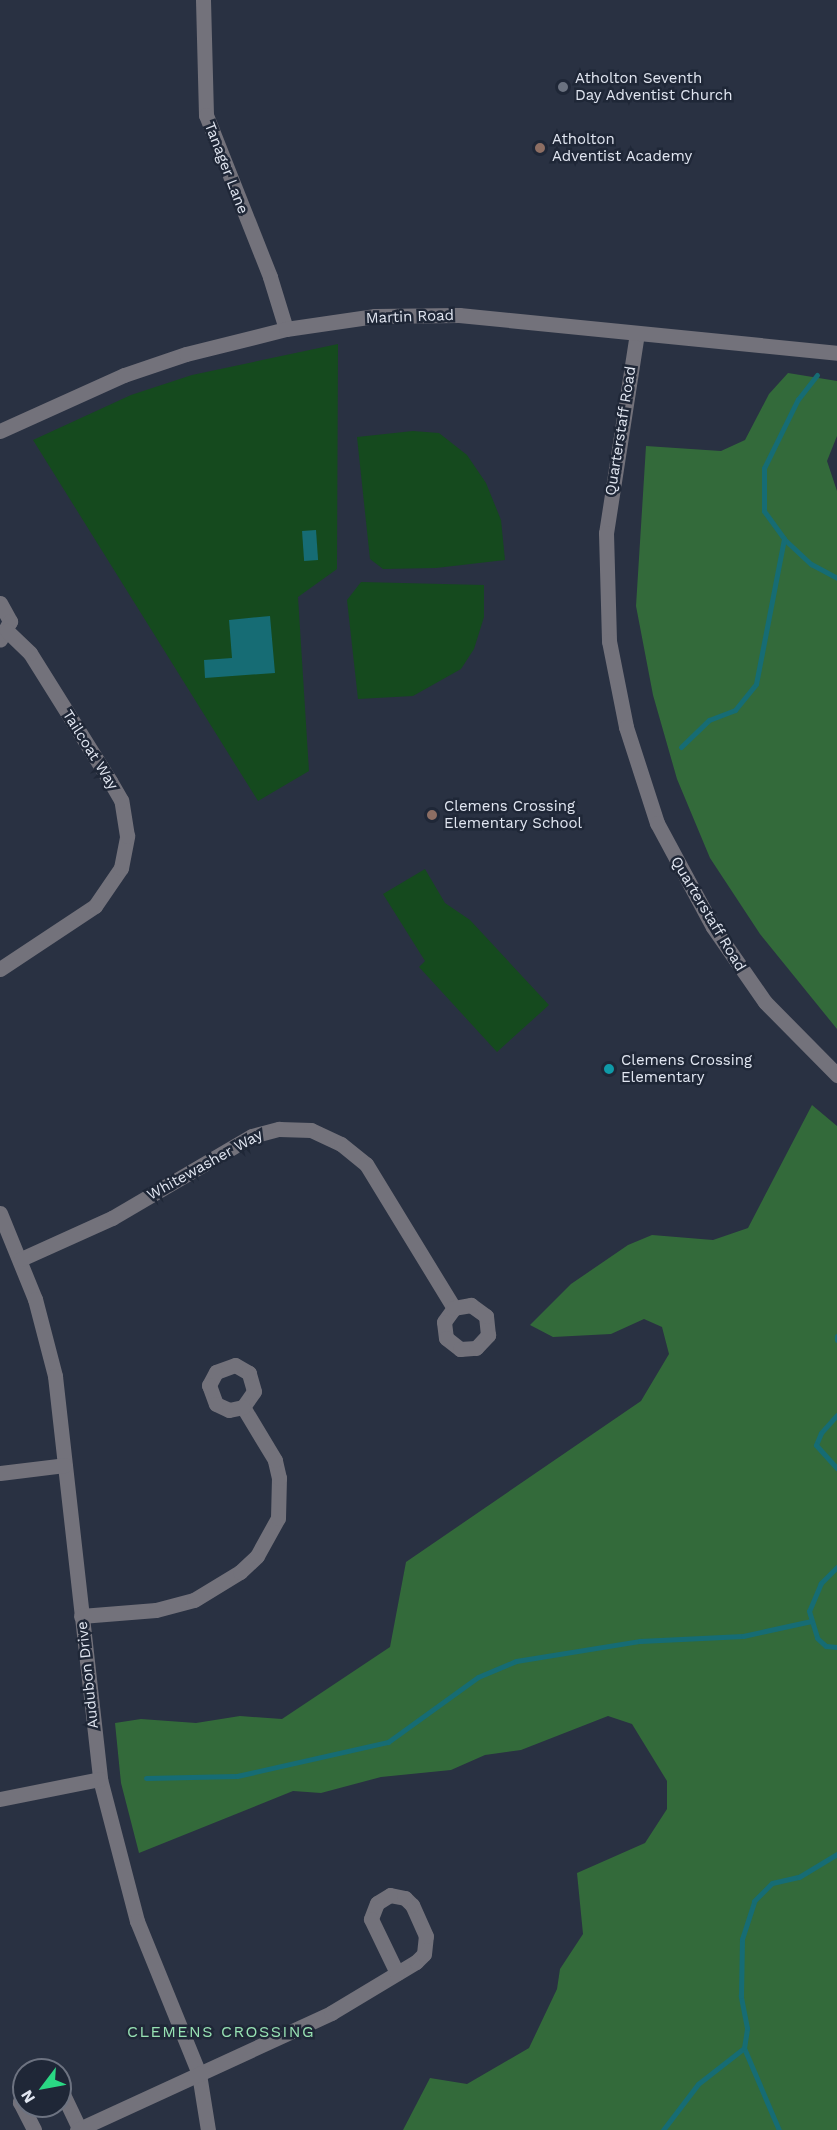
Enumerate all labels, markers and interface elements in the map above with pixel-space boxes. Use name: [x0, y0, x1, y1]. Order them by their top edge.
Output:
place label: Atholton Seventh Day Adventist Church: [575, 69, 734, 104]
marker: Atholton Seventh Day Adventist Church: [556, 80, 570, 94]
street label: Tanager Lane: [200, 119, 252, 217]
place label: Atholton Adventist Academy: [552, 130, 693, 165]
marker: Atholton Adventist Academy: [533, 141, 547, 155]
street label: Martin Road: [366, 306, 454, 328]
street label: Quarterstaff Road: [602, 365, 640, 497]
street label: Tailcoat Way: [58, 707, 122, 793]
place label: Clemens Crossing Elementary School: [444, 797, 583, 832]
marker: Clemens Crossing Elementary School: [425, 808, 439, 822]
street label: Quarterstaff Road: [666, 853, 750, 975]
place label: Clemens Crossing Elementary: [621, 1051, 752, 1086]
marker: Clemens Crossing Elementary: [602, 1062, 616, 1076]
street label: Whitewasher Way: [144, 1126, 266, 1204]
street label: Audubon Drive: [73, 1620, 103, 1730]
district label: CLEMENS CROSSING: [127, 2022, 315, 2042]
north arrow: [12, 2058, 72, 2118]
text: N: [17, 2087, 39, 2107]

